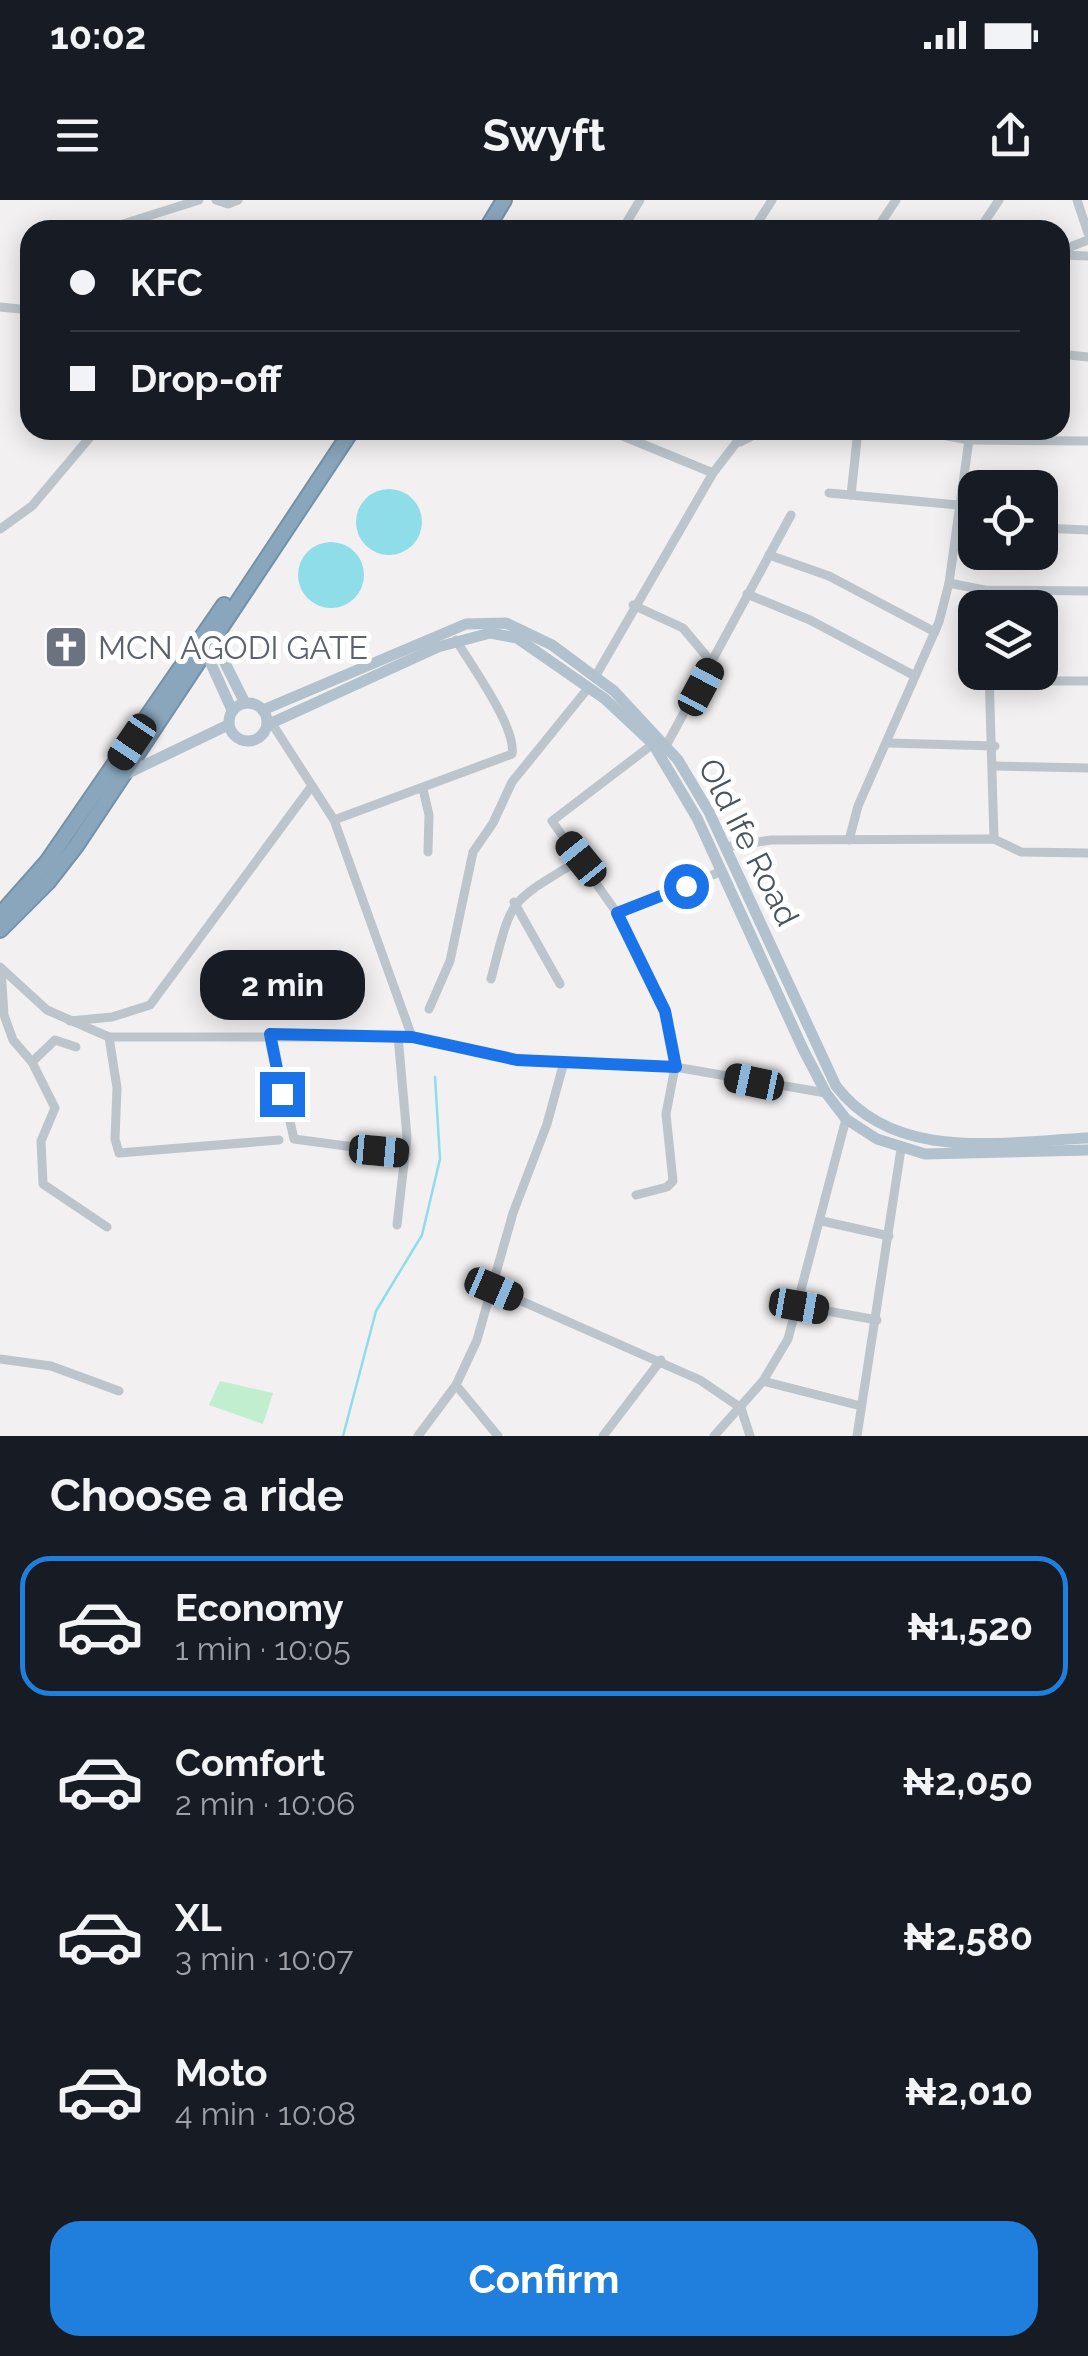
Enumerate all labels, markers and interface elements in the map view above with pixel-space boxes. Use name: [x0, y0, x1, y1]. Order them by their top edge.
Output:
text: 10:02: [50, 13, 146, 58]
icon: menu: [50, 108, 105, 163]
icon: share: [983, 108, 1038, 163]
text: Swyft: [482, 109, 606, 162]
text: KFC: [130, 260, 203, 305]
text: Drop-off: [130, 356, 282, 401]
map controls: [958, 470, 1058, 690]
button: locate: [958, 470, 1058, 570]
button: layers: [958, 590, 1058, 690]
church icon: MCN AGODI GATE: [43, 624, 89, 670]
place label: MCN AGODI GATE: [98, 629, 368, 666]
car: [674, 653, 728, 721]
car: [103, 709, 161, 775]
street label: Old Ife Road: [691, 752, 807, 932]
car: [550, 826, 612, 892]
route start: [664, 864, 709, 909]
callout: 2 min: [200, 949, 364, 1019]
text: 2 min: [241, 966, 324, 1003]
car: [722, 1061, 786, 1103]
route end: [260, 1072, 305, 1117]
car: [348, 1133, 410, 1169]
car: [461, 1263, 527, 1315]
car: [767, 1286, 831, 1326]
text: Choose a ride: [50, 1469, 344, 1522]
icon: car: [55, 1581, 145, 1671]
text: Economy: [175, 1585, 344, 1630]
text: ₦1,520: [907, 1604, 1033, 1649]
text: 1 min · 10:05: [175, 1630, 351, 1667]
icon: car: [55, 1736, 145, 1826]
text: Comfort: [175, 1740, 325, 1785]
text: ₦2,050: [902, 1759, 1033, 1804]
text: 2 min · 10:06: [175, 1785, 355, 1822]
icon: car: [55, 1891, 145, 1981]
text: XL: [175, 1895, 222, 1940]
text: ₦2,580: [903, 1914, 1033, 1959]
text: 3 min · 10:07: [175, 1940, 353, 1977]
icon: car: [55, 2046, 145, 2136]
text: Moto: [175, 2050, 268, 2095]
text: ₦2,010: [905, 2069, 1033, 2114]
text: 4 min · 10:08: [175, 2095, 356, 2132]
button: Confirm: [50, 2221, 1038, 2336]

